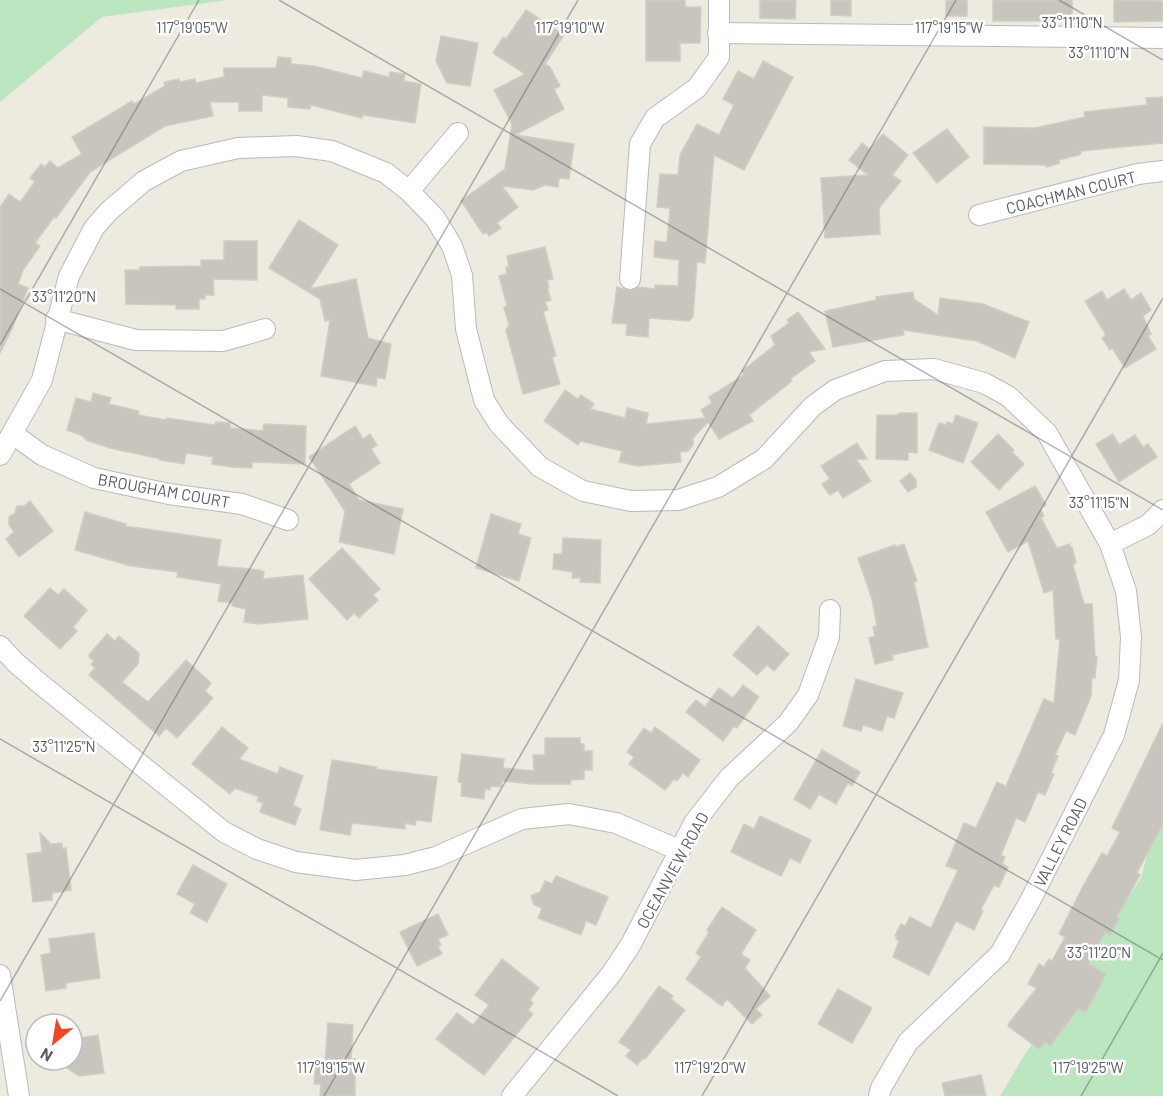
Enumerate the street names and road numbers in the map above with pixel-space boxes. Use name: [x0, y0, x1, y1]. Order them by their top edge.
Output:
street label: COACHMAN COURT: [1004, 167, 1138, 217]
street label: BROUGHAM COURT: [97, 469, 231, 511]
street label: VALLEY ROAD: [1029, 794, 1091, 890]
street label: OCEANVIEW ROAD: [632, 809, 712, 931]

